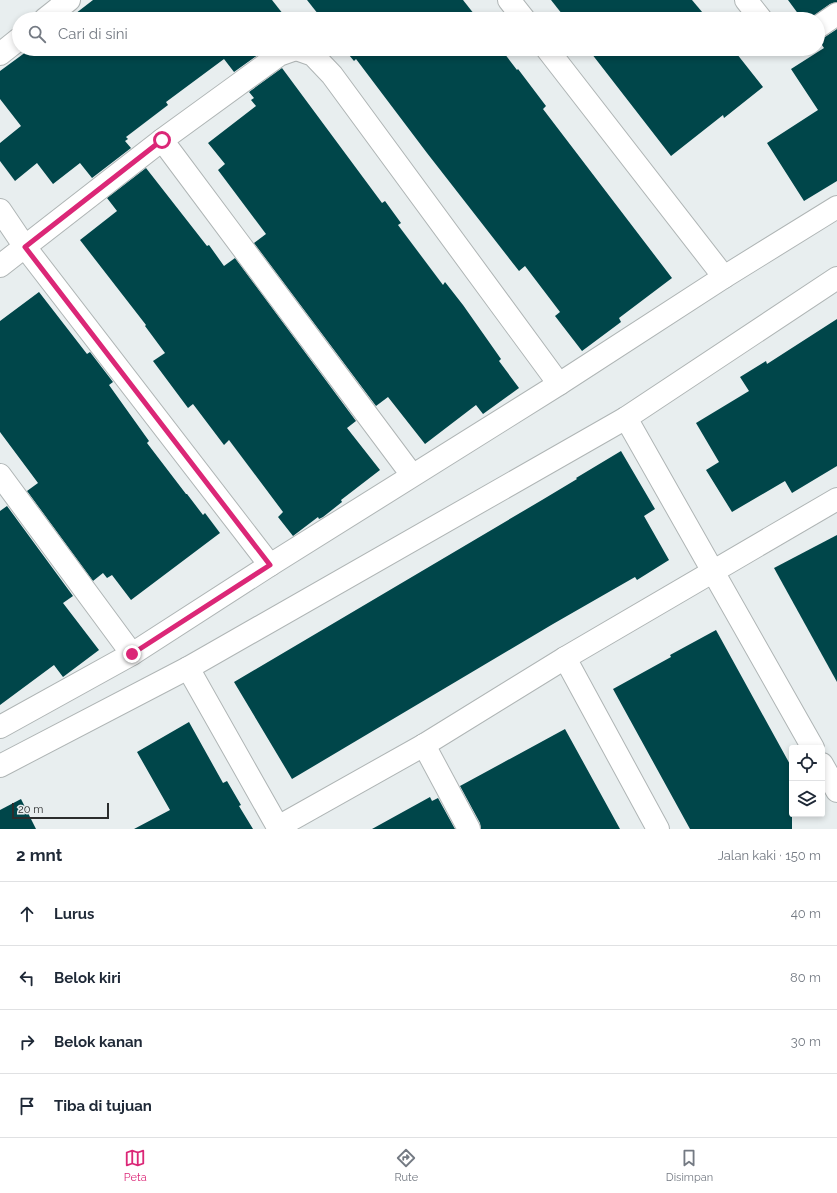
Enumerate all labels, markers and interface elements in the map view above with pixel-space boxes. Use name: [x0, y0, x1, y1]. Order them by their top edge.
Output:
search box: [12, 12, 825, 56]
icon: search: [26, 23, 48, 45]
text: Cari di sini: [58, 25, 128, 43]
route start: [153, 131, 171, 149]
route end: [123, 645, 141, 663]
map controls: [789, 745, 825, 817]
button: locate: [789, 745, 825, 781]
button: layers: [789, 781, 825, 817]
scale bar: [12, 801, 109, 820]
text: 20 m: [18, 803, 43, 816]
text: 2 mnt: [16, 845, 62, 865]
text: Jalan kaki · 150 m: [718, 848, 821, 863]
icon: ahead: [16, 903, 38, 925]
text: Lurus: [54, 905, 95, 923]
text: 40 m: [791, 906, 821, 921]
icon: left: [16, 967, 38, 989]
text: Belok kiri: [54, 969, 121, 987]
text: 80 m: [790, 970, 821, 985]
icon: right: [16, 1031, 38, 1053]
text: Belok kanan: [54, 1033, 143, 1051]
text: 30 m: [791, 1034, 821, 1049]
icon: arrive: [16, 1095, 38, 1117]
text: Tiba di tujuan: [54, 1097, 152, 1115]
tab: Peta: [124, 1147, 147, 1184]
tab: Rute: [394, 1147, 418, 1184]
tab: Disimpan: [666, 1147, 713, 1184]

